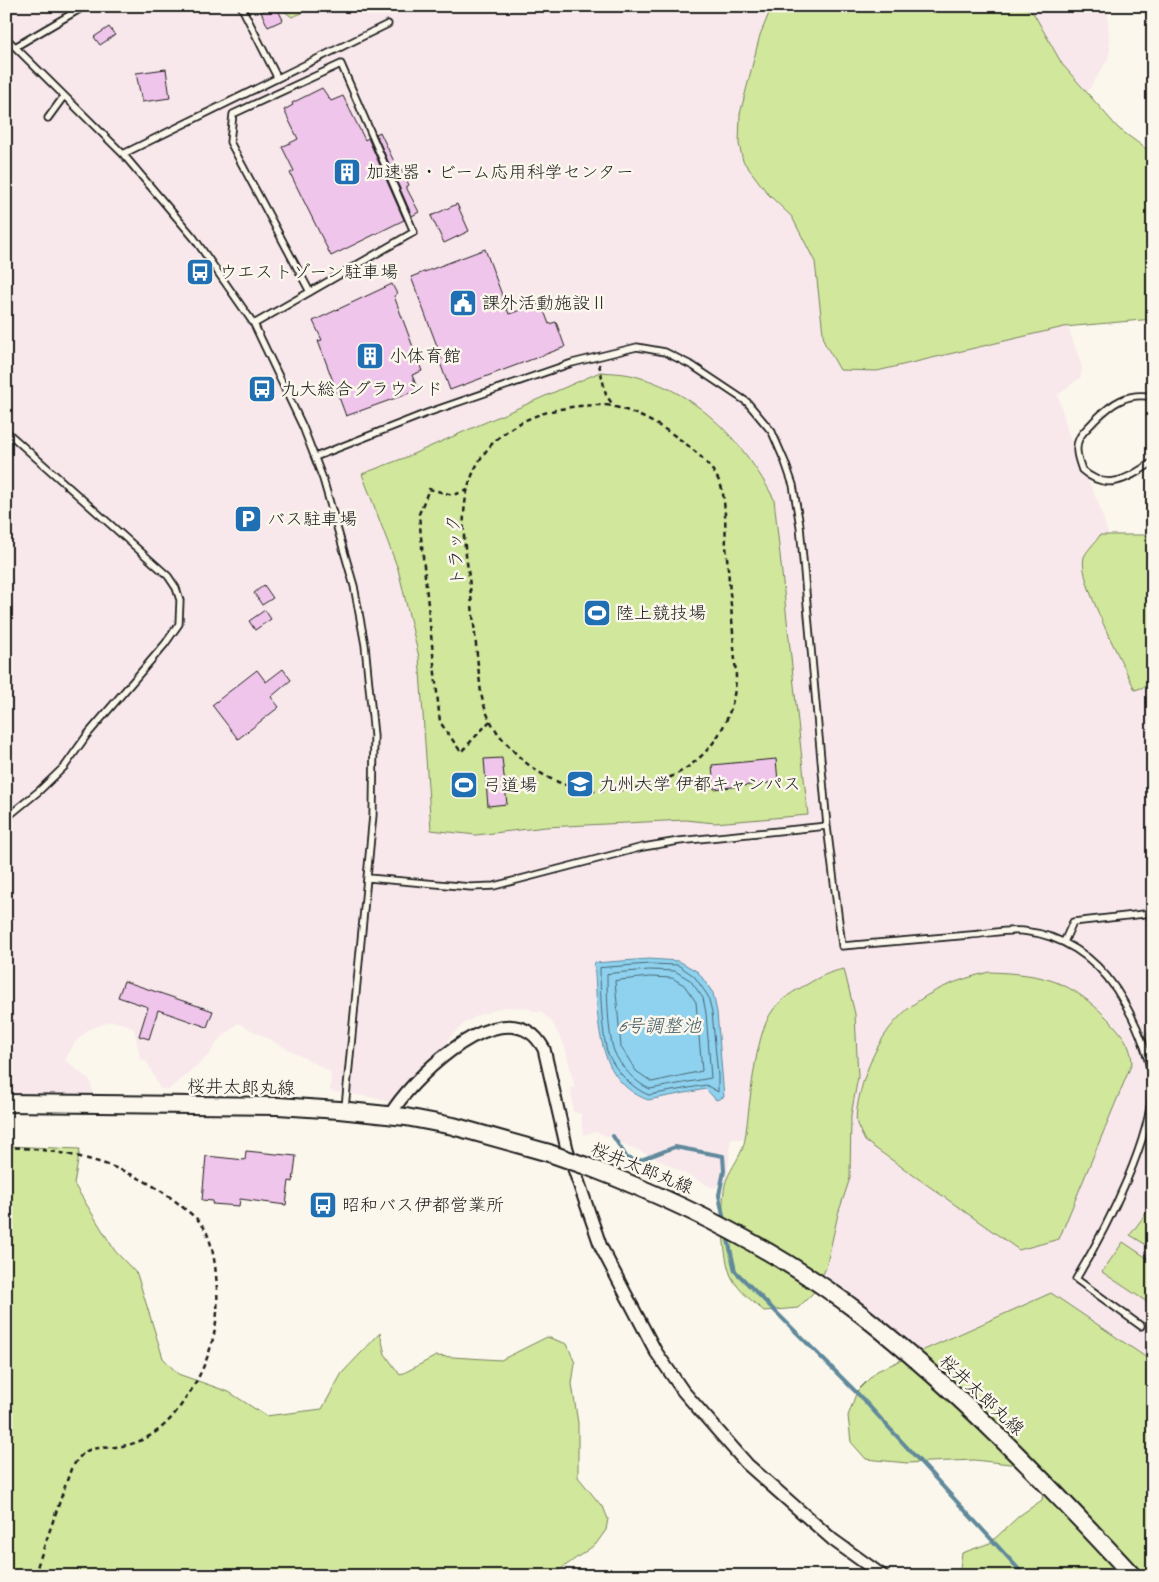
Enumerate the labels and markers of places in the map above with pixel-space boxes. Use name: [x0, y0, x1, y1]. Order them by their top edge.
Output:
building icon: 加速器・ビーム応用科学センター: [332, 157, 362, 187]
place label: 加速器・ビーム応用科学センター: [366, 161, 634, 183]
bus stop icon: ウエストゾーン駐車場: [185, 257, 215, 287]
place label: ウエストゾーン駐車場: [219, 261, 398, 283]
public building icon: 課外活動施設Ⅱ: [448, 288, 478, 318]
place label: 課外活動施設Ⅱ: [482, 292, 608, 314]
building icon: 小体育館: [355, 341, 385, 371]
place label: 小体育館: [389, 345, 461, 367]
bus stop icon: 九大総合グラウンド: [247, 374, 277, 404]
place label: 九大総合グラウンド: [281, 378, 443, 400]
parking icon: バス駐車場: [233, 504, 263, 534]
place label: バス駐車場: [267, 508, 357, 530]
sports icon: 陸上競技場: [582, 598, 612, 628]
place label: 陸上競技場: [616, 602, 706, 624]
school or university icon: 九州大学 伊都キャンパス: [565, 769, 595, 799]
sports icon: 弓道場: [449, 770, 479, 800]
place label: 九州大学 伊都キャンパス: [599, 773, 801, 795]
place label: 弓道場: [483, 774, 537, 796]
bus stop icon: 昭和バス伊都営業所: [308, 1190, 338, 1220]
place label: 昭和バス伊都営業所: [342, 1194, 504, 1216]

